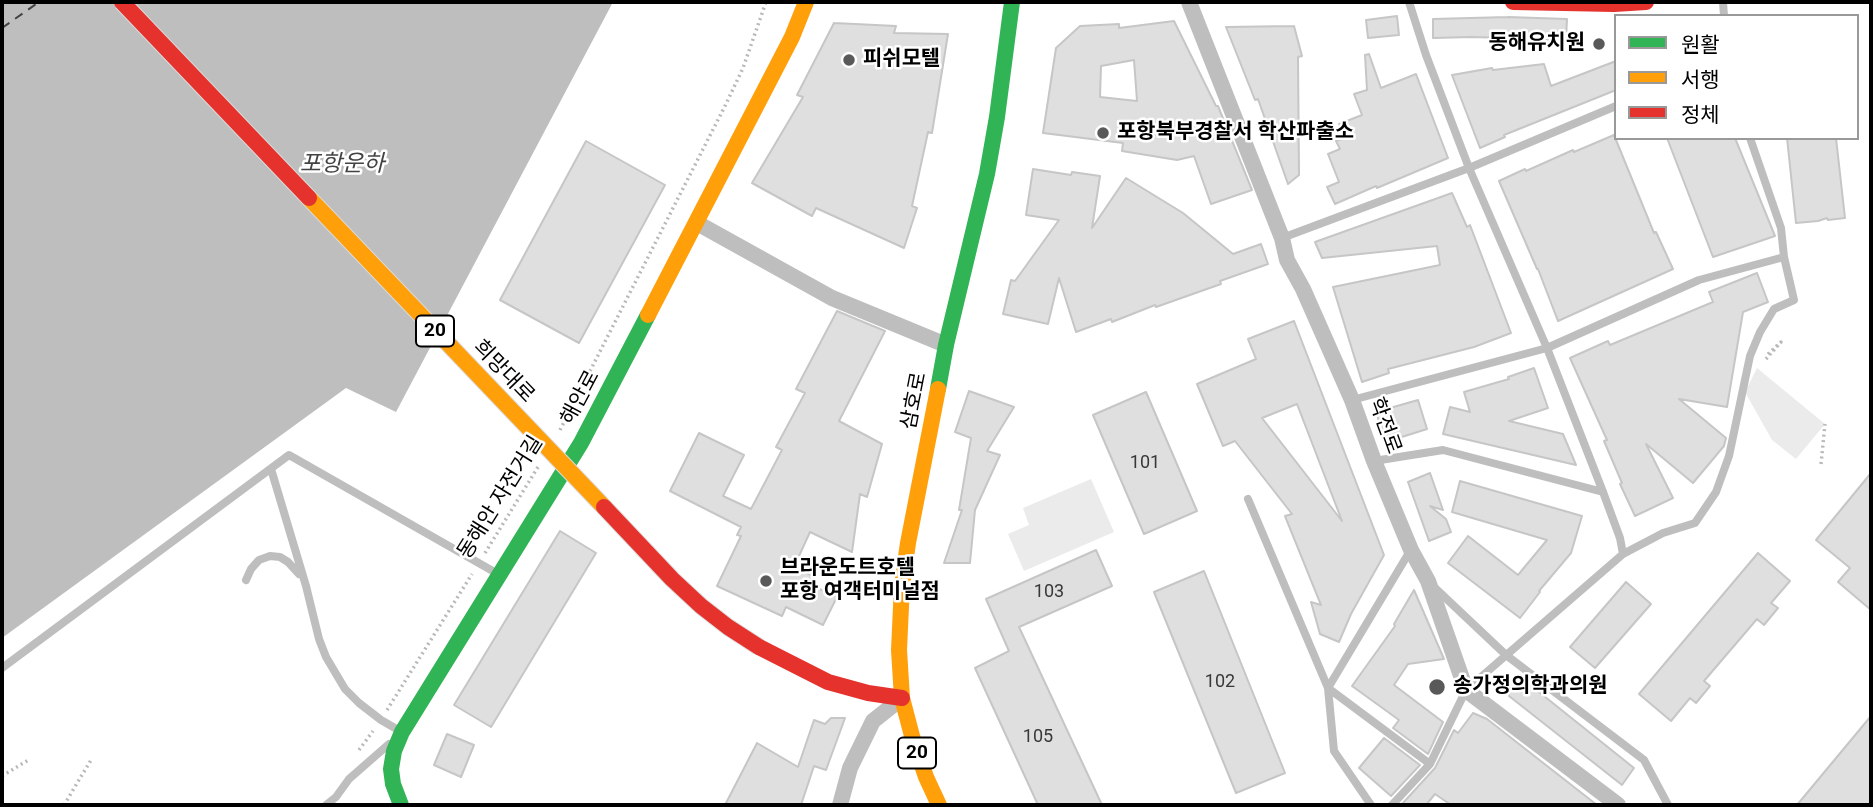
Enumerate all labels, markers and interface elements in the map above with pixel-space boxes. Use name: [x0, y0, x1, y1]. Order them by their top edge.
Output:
legend: [1614, 14, 1859, 140]
place label: 동해유치원: [1488, 31, 1585, 57]
text: 원활: [1681, 33, 1720, 57]
marker: 동해유치원: [1591, 36, 1607, 52]
place label: 피쉬모텔: [863, 47, 940, 73]
marker: 피쉬모텔: [841, 52, 857, 68]
text: 서행: [1681, 68, 1720, 92]
text: 정체: [1681, 103, 1720, 127]
place label: 포항북부경찰서 학산파출소: [1117, 120, 1354, 146]
marker: 포항북부경찰서 학산파출소: [1095, 125, 1111, 141]
water label: 포항운하: [300, 151, 384, 179]
road number: 20: [416, 316, 454, 346]
street label: 희망대로: [467, 335, 539, 409]
street label: 해안로: [556, 366, 606, 430]
street label: 삼호로: [897, 370, 933, 432]
street label: 학전로: [1362, 394, 1406, 458]
street label: 동해안 자전거길: [453, 432, 549, 564]
house number: 101: [1130, 452, 1160, 474]
place label: 브라운도트호텔 포항 여객터미널점: [780, 556, 940, 606]
marker: 브라운도트호텔 포항 여객터미널점: [758, 573, 774, 589]
house number: 103: [1034, 581, 1064, 603]
house number: 102: [1205, 671, 1235, 693]
place label: 송가정의학과의원: [1453, 674, 1608, 700]
marker: 송가정의학과의원: [1427, 677, 1447, 697]
house number: 105: [1023, 726, 1053, 748]
road number: 20: [898, 738, 936, 768]

